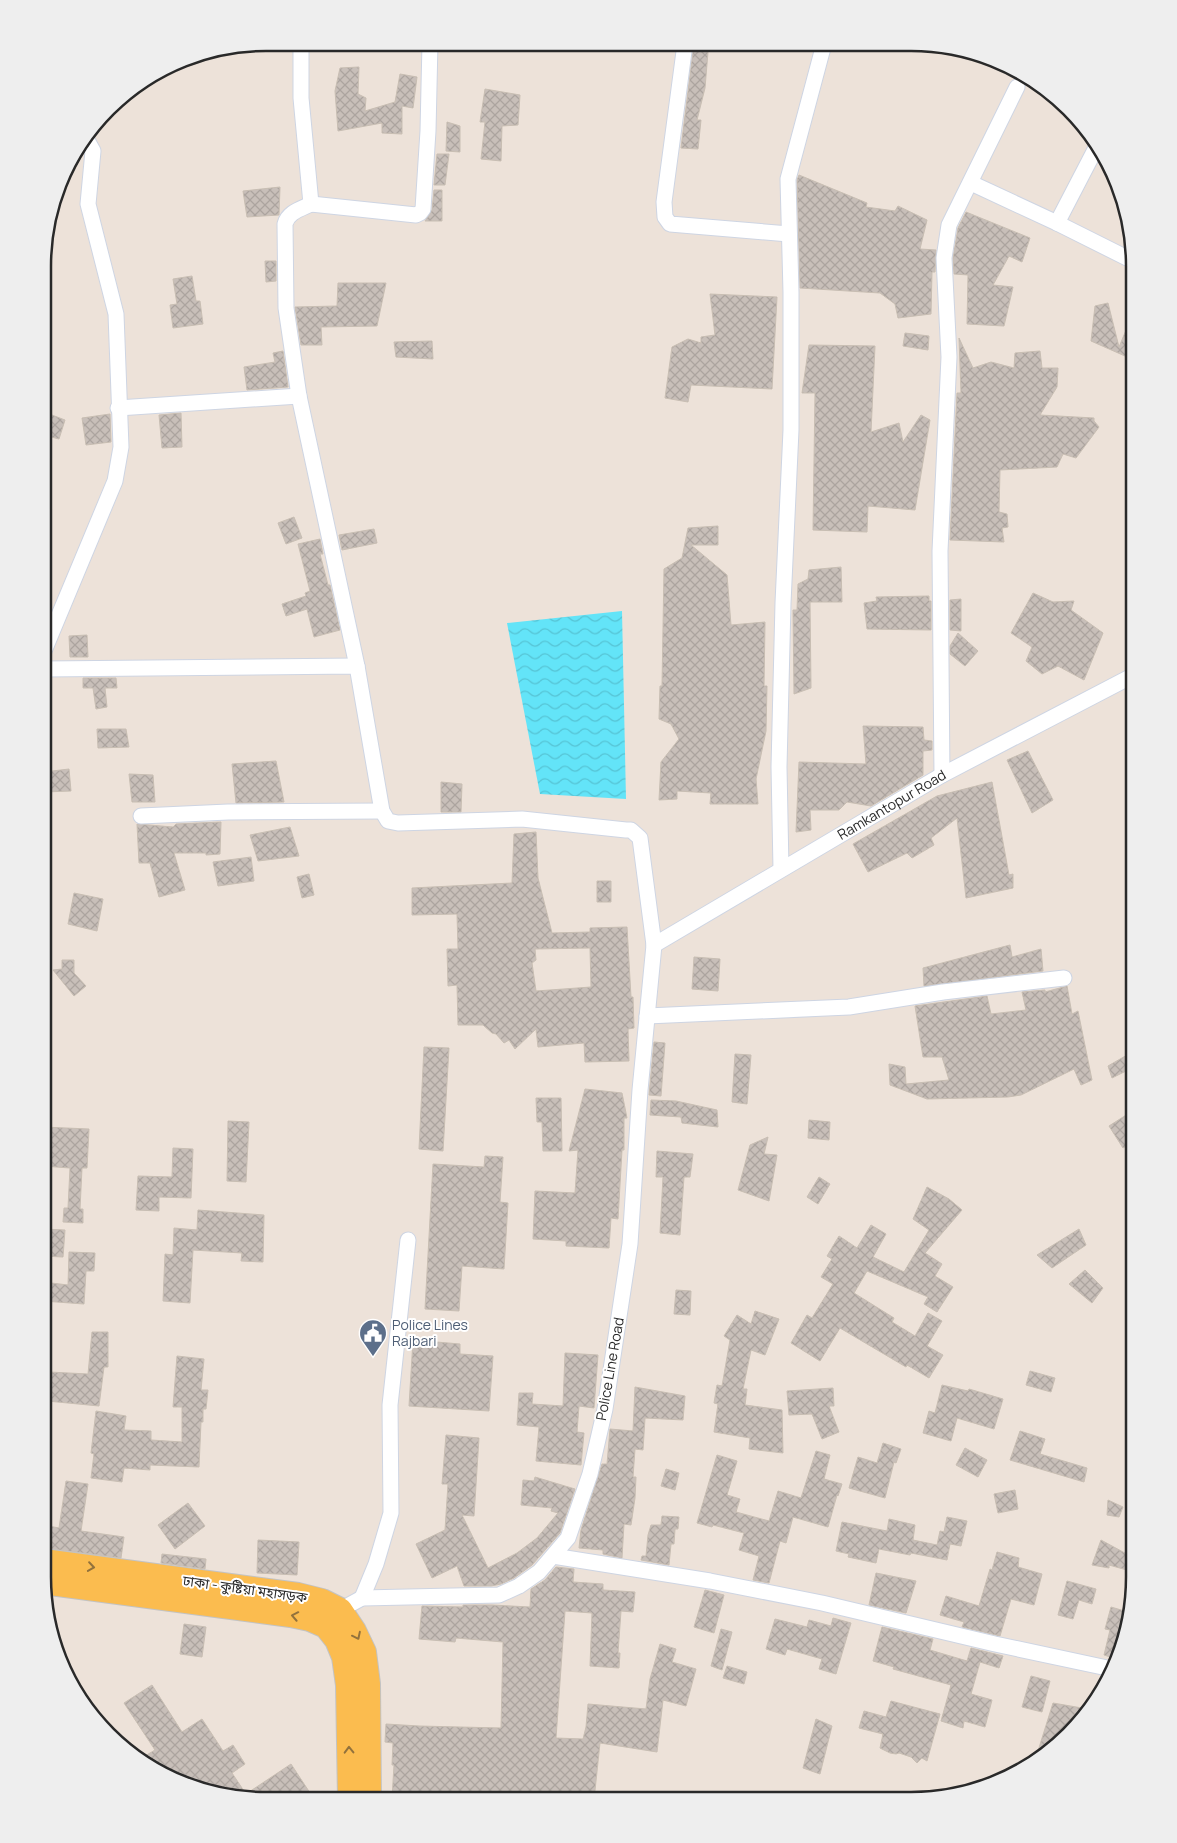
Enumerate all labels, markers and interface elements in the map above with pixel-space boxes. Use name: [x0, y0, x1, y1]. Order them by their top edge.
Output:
street label: Ramkantopur Road: [834, 765, 949, 844]
place label: Police Lines Rajbari: [392, 1315, 468, 1350]
street label: Police Line Road: [591, 1316, 628, 1422]
public building icon: Police Lines Rajbari: [358, 1318, 388, 1357]
one-way arrow: [87, 1561, 95, 1572]
street label: ঢাকা - কুষ্টিয়া মহাসড়ক: [181, 1570, 309, 1607]
one-way arrow: [290, 1611, 299, 1622]
one-way arrow: [350, 1631, 360, 1640]
one-way arrow: [344, 1746, 354, 1754]

